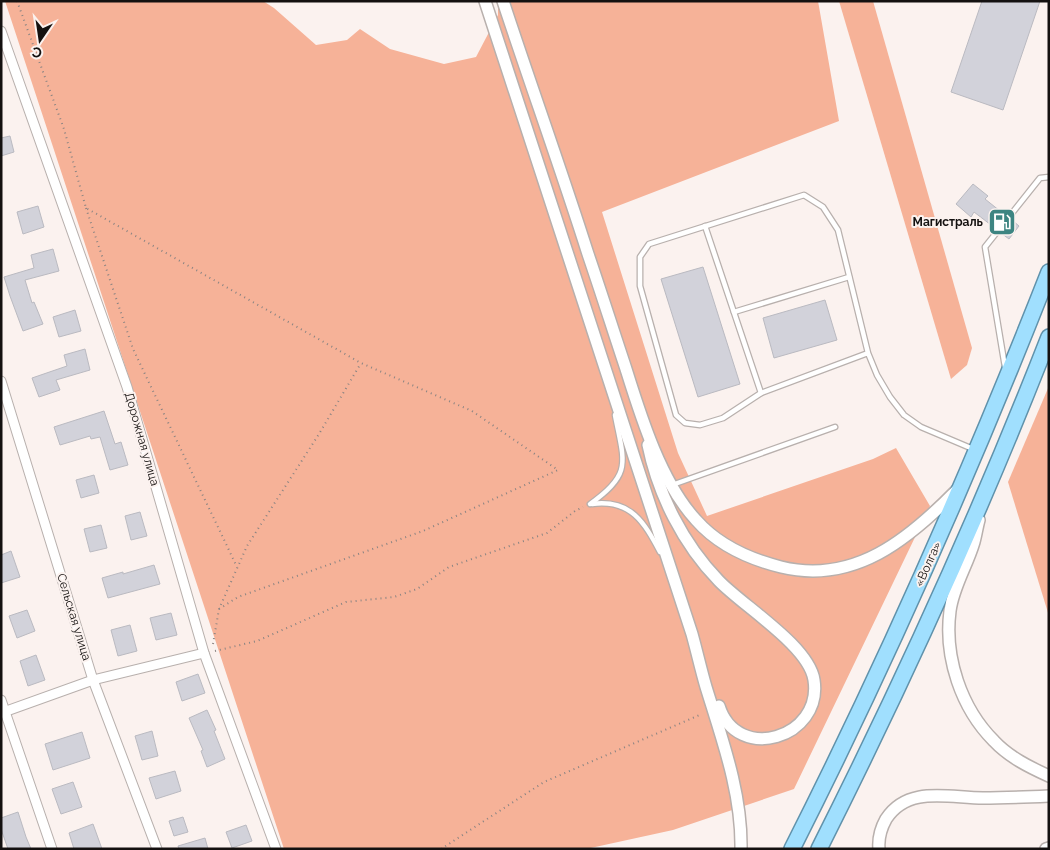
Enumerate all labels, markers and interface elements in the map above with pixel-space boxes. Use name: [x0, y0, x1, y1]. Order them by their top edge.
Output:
north arrow: [15, 15, 65, 65]
text: С: [30, 44, 44, 62]
fuel station icon: Магистраль: [987, 207, 1017, 237]
place label: Магистраль: [913, 215, 984, 229]
street label: Дорожная улица: [122, 391, 162, 487]
street label: «Волга»: [912, 540, 944, 588]
street label: Сельская улица: [54, 572, 94, 662]

